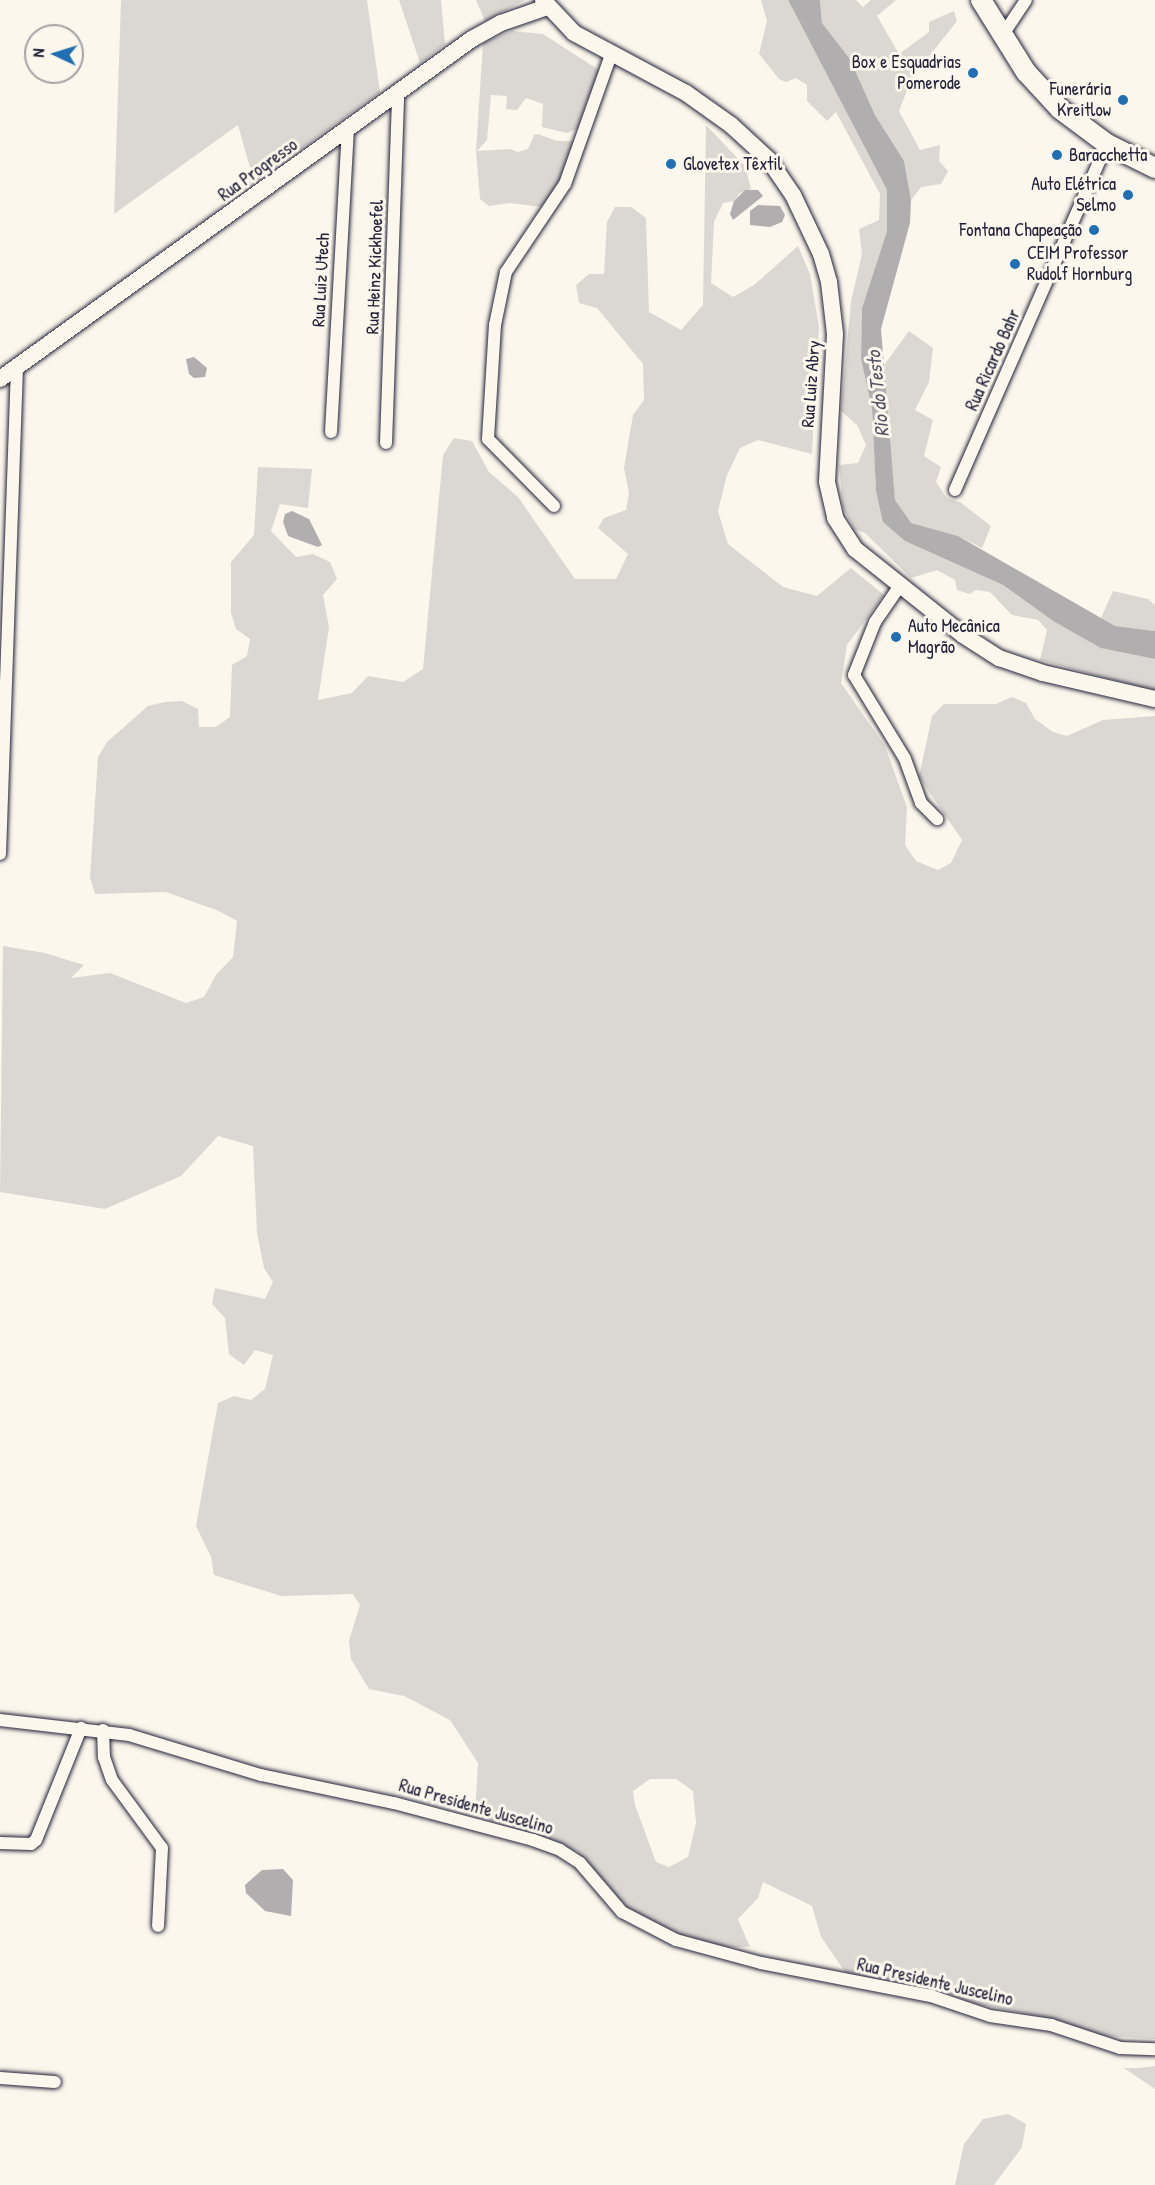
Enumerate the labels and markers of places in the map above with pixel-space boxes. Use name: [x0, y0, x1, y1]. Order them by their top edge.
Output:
place label: Box e Esquadrias Pomerode: [852, 52, 961, 94]
marker: Box e Esquadrias Pomerode: [966, 66, 980, 80]
place label: Funerária Kreitlow: [1050, 79, 1111, 122]
marker: Funerária Kreitlow: [1116, 93, 1130, 107]
place label: Baracchetta: [1069, 144, 1147, 166]
marker: Baracchetta: [1050, 148, 1064, 162]
place label: Glovetex Têxtil: [683, 153, 782, 175]
marker: Glovetex Têxtil: [664, 157, 678, 171]
place label: Auto Elétrica Selmo: [1031, 174, 1116, 216]
marker: Auto Elétrica Selmo: [1121, 188, 1135, 202]
place label: Fontana Chapeação: [960, 219, 1082, 241]
marker: Fontana Chapeação: [1087, 223, 1101, 237]
place label: CEIM Professor Rudolf Hornburg: [1027, 243, 1132, 286]
marker: CEIM Professor Rudolf Hornburg: [1008, 257, 1022, 271]
place label: Auto Mecânica Magrão: [908, 616, 1000, 658]
marker: Auto Mecânica Magrão: [889, 630, 903, 644]

